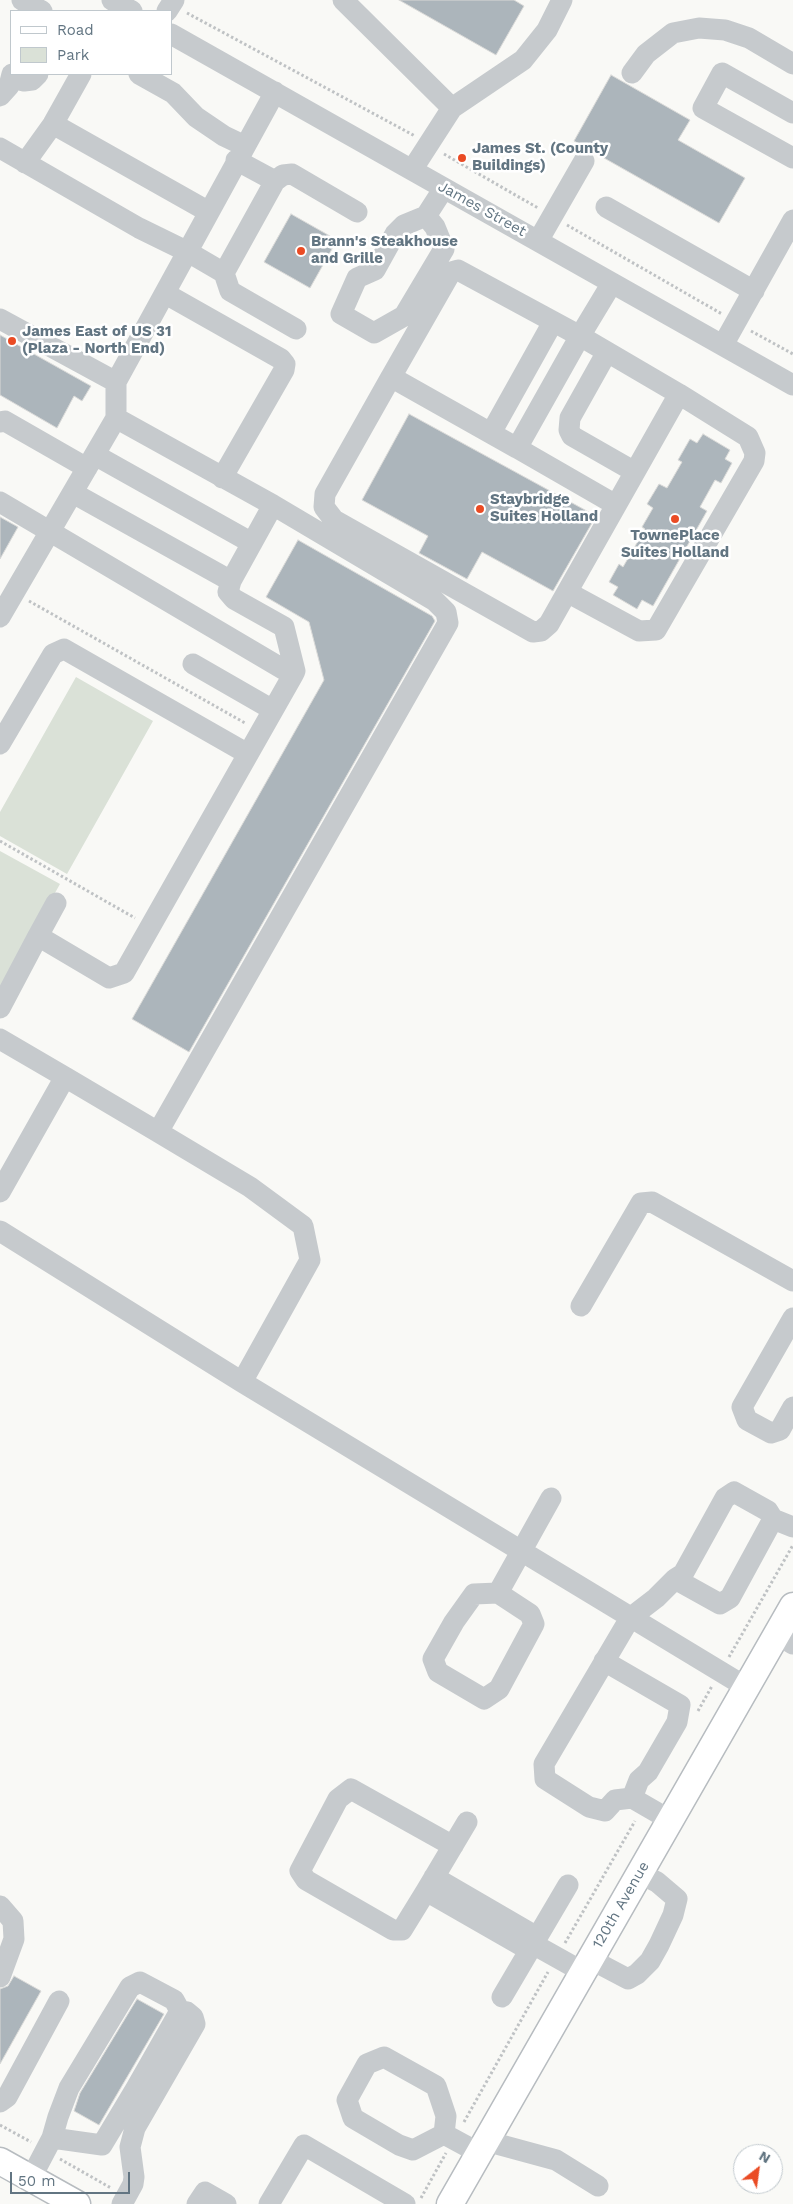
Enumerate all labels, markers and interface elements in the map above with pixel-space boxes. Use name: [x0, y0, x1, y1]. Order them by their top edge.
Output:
legend: [10, 10, 172, 75]
text: Road: [57, 21, 94, 39]
text: Park: [57, 46, 89, 64]
place label: James St. (County Buildings): [472, 140, 608, 175]
marker: James St. (County Buildings): [456, 152, 468, 164]
street label: James Street: [435, 177, 529, 241]
place label: Brann's Steakhouse and Grille: [311, 233, 458, 268]
marker: Brann's Steakhouse and Grille: [295, 245, 307, 257]
place label: James East of US 31 (Plaza - North End): [22, 323, 171, 358]
marker: James East of US 31 (Plaza - North End): [6, 335, 18, 347]
place label: Staybridge Suites Holland: [490, 491, 598, 526]
marker: Staybridge Suites Holland: [474, 503, 486, 515]
marker: TownePlace Suites Holland: [669, 513, 681, 525]
place label: TownePlace Suites Holland: [621, 527, 729, 562]
street label: 120th Avenue: [589, 1858, 653, 1952]
north arrow: [733, 2144, 783, 2194]
text: N: [757, 2147, 773, 2166]
scale bar: [12, 2162, 132, 2194]
text: 50 m: [18, 2172, 55, 2190]

